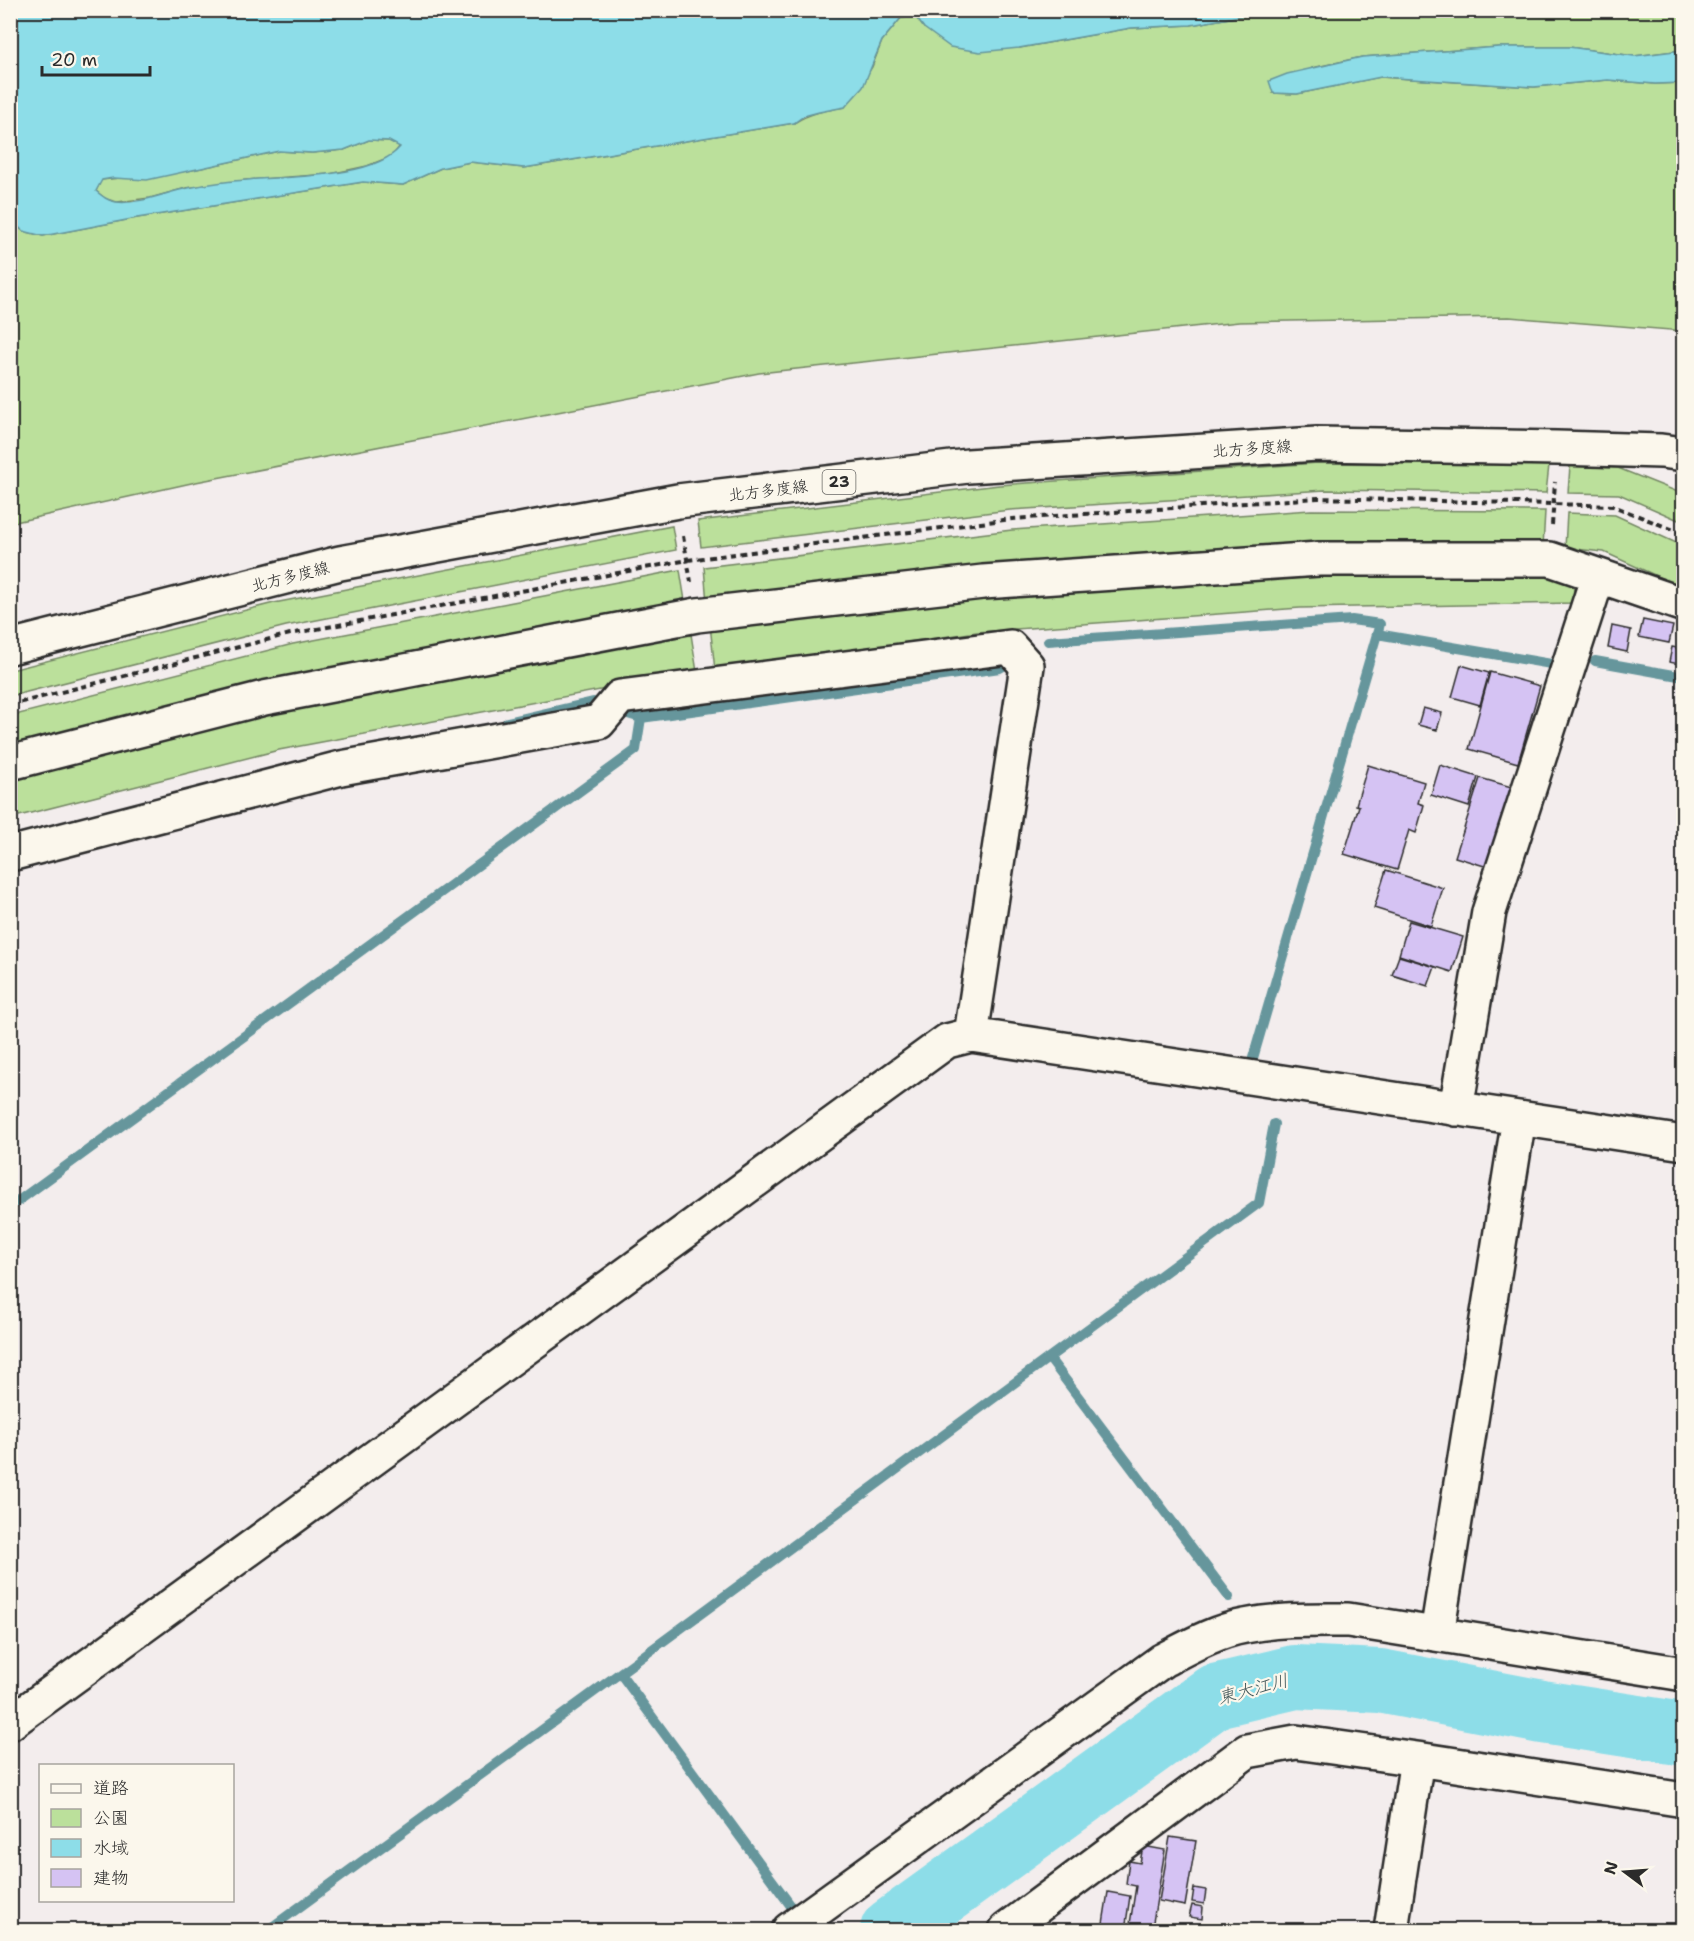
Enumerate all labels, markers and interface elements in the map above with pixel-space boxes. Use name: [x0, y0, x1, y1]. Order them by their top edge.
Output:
scale bar: [42, 39, 150, 77]
text: 20 m: [51, 48, 97, 72]
street label: 北方多度線: [1211, 435, 1293, 462]
road number: 23: [822, 470, 856, 494]
street label: 北方多度線: [727, 475, 809, 506]
street label: 北方多度線: [249, 557, 331, 596]
water label: 東大江川: [1215, 1668, 1291, 1710]
legend: [39, 1764, 234, 1902]
text: 道路: [93, 1776, 129, 1800]
text: 公園: [93, 1806, 129, 1830]
text: 水域: [93, 1836, 129, 1860]
north arrow: [1595, 1842, 1655, 1902]
text: N: [1599, 1859, 1623, 1877]
text: 建物: [93, 1866, 129, 1890]

